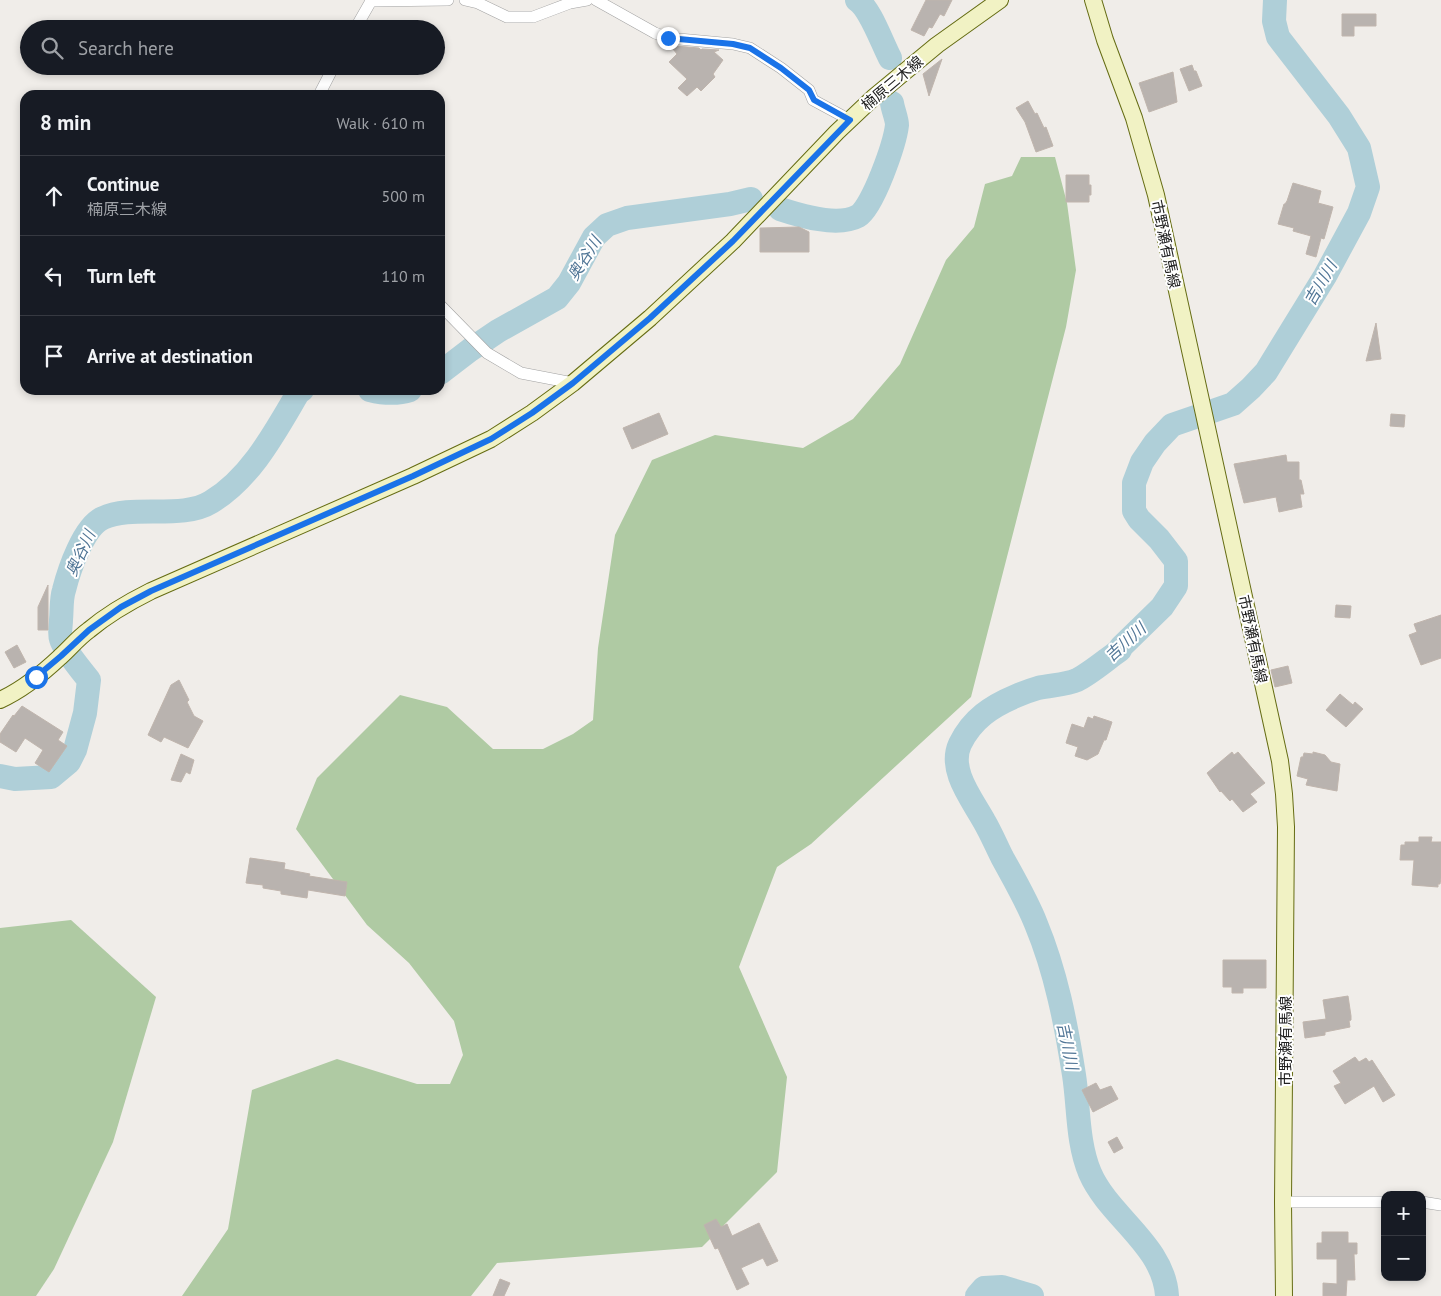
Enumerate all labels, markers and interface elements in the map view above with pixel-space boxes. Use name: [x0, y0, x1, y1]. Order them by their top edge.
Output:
search box: [20, 20, 445, 75]
route end: [657, 27, 680, 50]
icon: search: [38, 34, 66, 62]
text: Search here: [78, 36, 174, 60]
street label: 楠原三木線: [857, 52, 927, 114]
text: 8 min: [40, 109, 91, 136]
text: Walk · 610 m: [336, 113, 425, 133]
text: Continue: [87, 172, 159, 196]
icon: ahead: [40, 182, 68, 210]
text: 500 m: [382, 186, 425, 206]
street label: 市野瀬有馬線: [1147, 198, 1185, 290]
text: 楠原三木線: [87, 199, 167, 219]
water label: 奥谷川: [563, 231, 606, 284]
water label: 吉川川: [1299, 255, 1342, 309]
icon: left: [40, 262, 68, 290]
text: Turn left: [87, 264, 156, 288]
text: 110 m: [382, 266, 425, 286]
icon: arrive: [40, 342, 68, 370]
text: Arrive at destination: [87, 344, 253, 368]
water label: 奥谷川: [61, 525, 100, 579]
street label: 市野瀬有馬線: [1234, 593, 1272, 685]
water label: 吉川川: [1100, 617, 1151, 665]
route start: [25, 666, 48, 689]
street label: 市野瀬有馬線: [1276, 996, 1295, 1086]
water label: 吉川川: [1053, 1020, 1083, 1074]
map controls: [1381, 1191, 1426, 1281]
button: +: [1381, 1191, 1426, 1236]
button: −: [1381, 1236, 1426, 1281]

